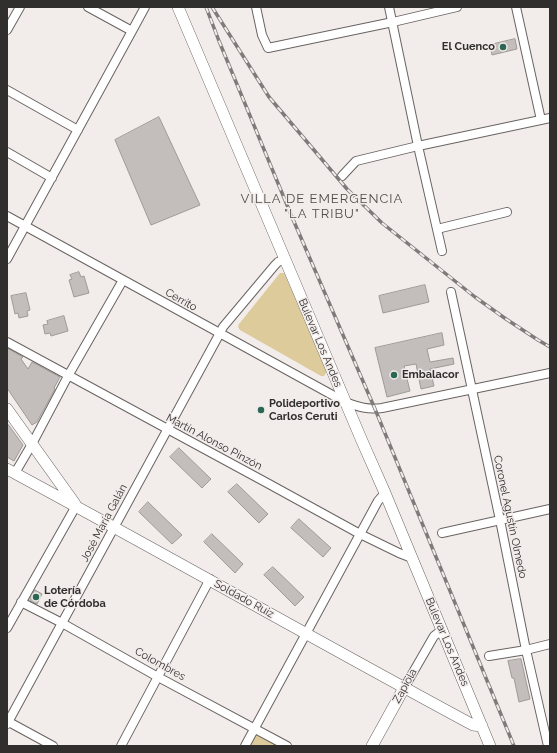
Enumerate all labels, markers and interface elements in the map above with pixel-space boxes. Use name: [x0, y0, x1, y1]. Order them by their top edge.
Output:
place label: El Cuenco: [442, 40, 495, 54]
marker: El Cuenco: [498, 42, 508, 52]
district label: VILLA DE EMERGENCIA "LA TRIBU": [241, 191, 403, 222]
street label: Cerrito: [163, 286, 199, 314]
street label: Bulevar Los Andes: [295, 297, 345, 389]
place label: Embalacor: [402, 368, 459, 382]
marker: Embalacor: [389, 370, 399, 380]
place label: Polideportivo Carlos Ceruti: [269, 397, 340, 423]
marker: Polideportivo Carlos Ceruti: [256, 405, 266, 415]
street label: Martín Alonso Pinzón: [164, 411, 264, 473]
street label: Coronel Agustín Olmedo: [491, 454, 529, 580]
street label: José María Galán: [78, 482, 130, 564]
street label: Soldado Ruiz: [212, 577, 276, 621]
place label: Lotería de Córdoba: [44, 584, 106, 610]
marker: Lotería de Córdoba: [31, 592, 41, 602]
street label: Bulevar Los Andes: [422, 596, 472, 688]
street label: Colombres: [132, 645, 188, 683]
street label: Zapiola: [390, 666, 420, 706]

